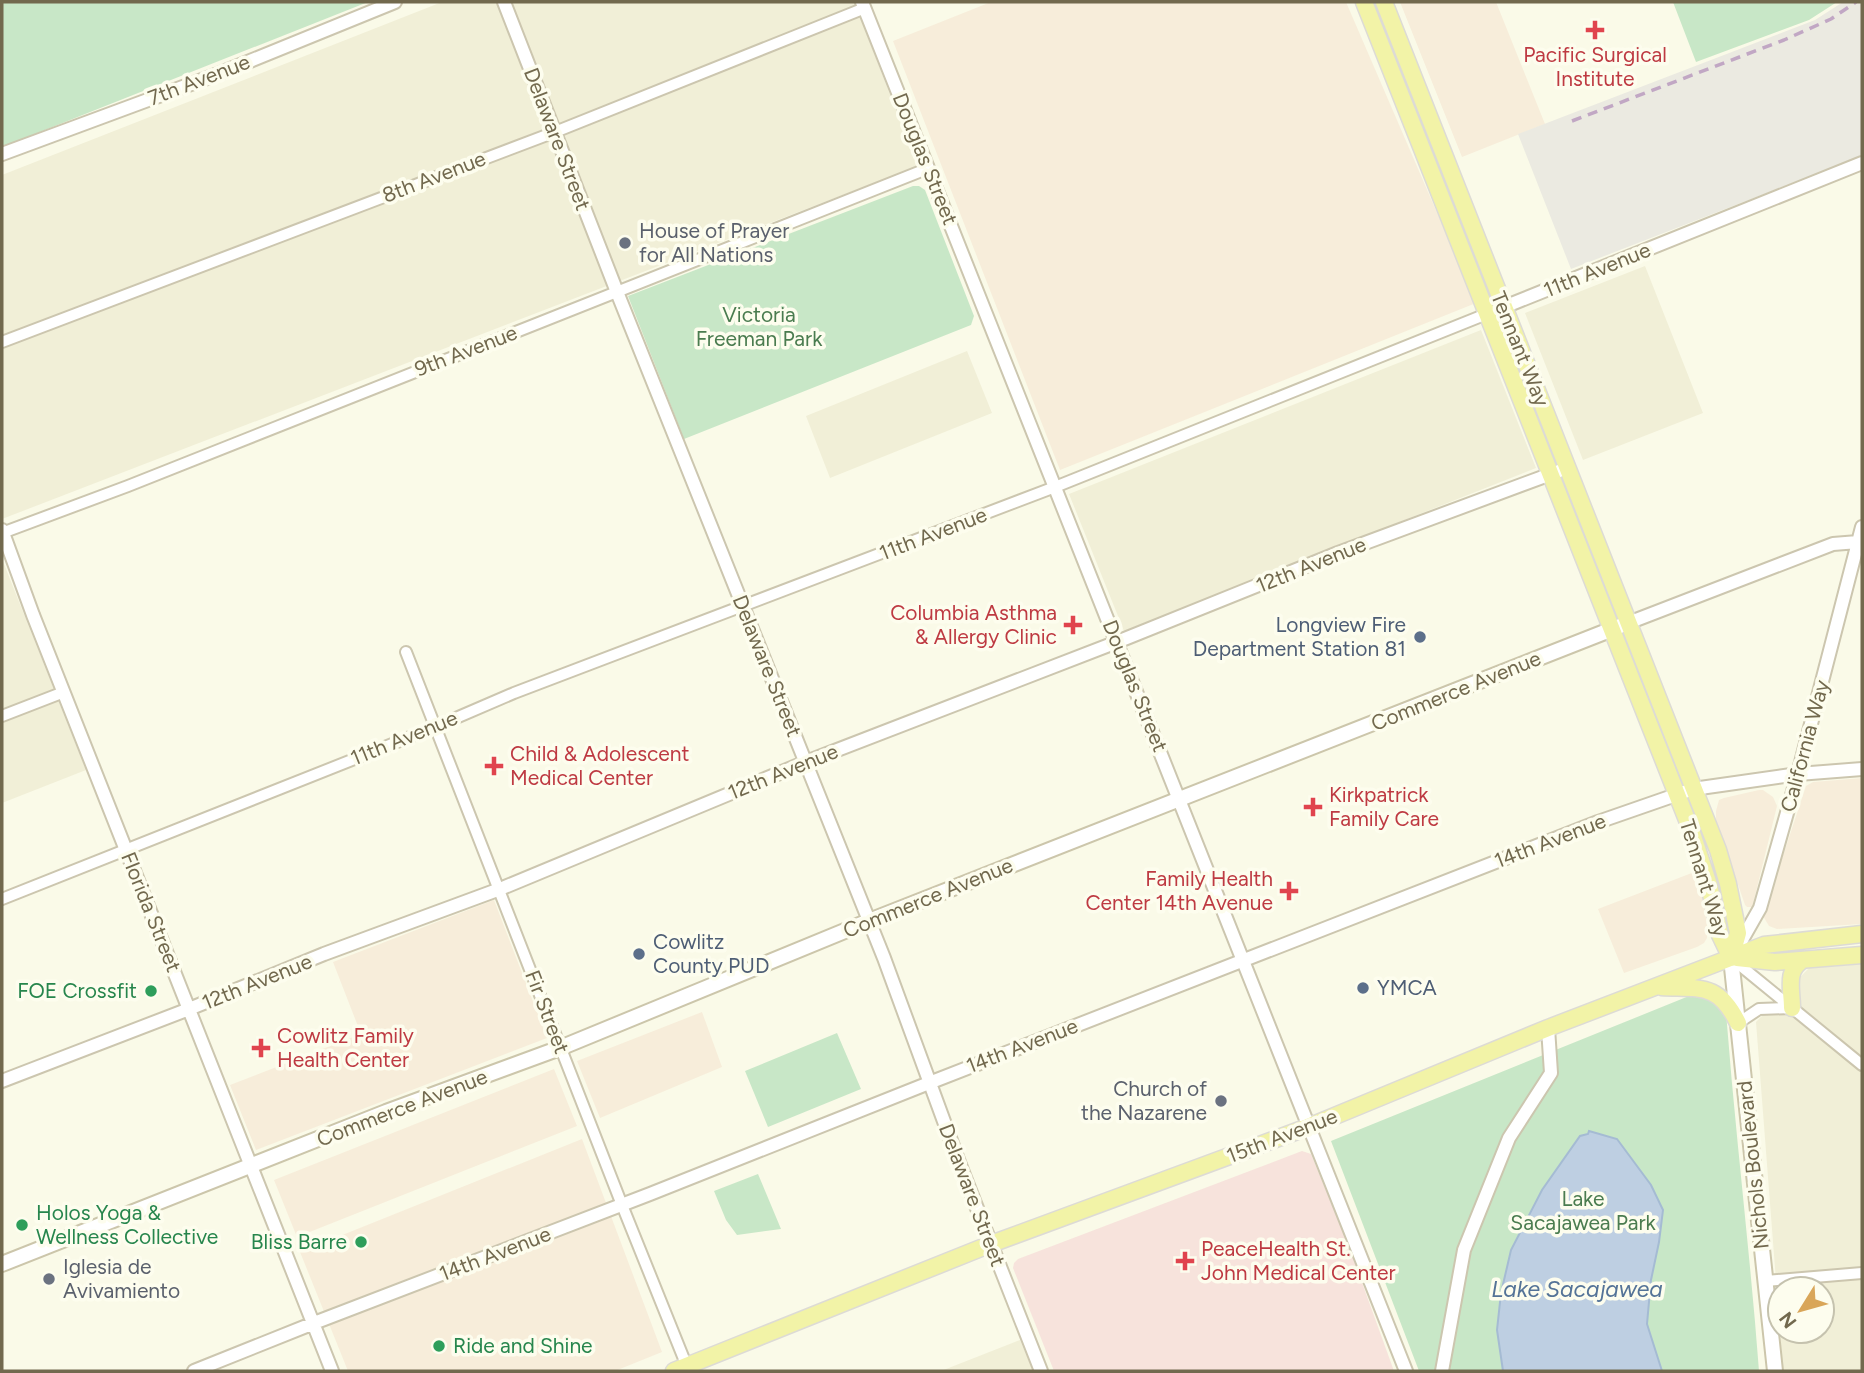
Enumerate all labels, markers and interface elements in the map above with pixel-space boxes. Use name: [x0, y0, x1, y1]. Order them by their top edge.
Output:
marker: Pacific Surgical Institute: [1585, 20, 1605, 40]
place label: Pacific Surgical Institute: [1523, 42, 1667, 91]
street label: 7th Avenue: [144, 49, 253, 110]
street label: Delaware Street: [519, 64, 596, 214]
street label: Douglas Street: [888, 89, 963, 228]
street label: 8th Avenue: [379, 145, 489, 208]
place label: House of Prayer for All Nations: [639, 218, 789, 267]
marker: House of Prayer for All Nations: [617, 235, 633, 251]
street label: 11th Avenue: [1540, 237, 1654, 302]
street label: Tennant Way: [1486, 288, 1555, 410]
park label: Victoria Freeman Park: [696, 302, 823, 351]
street label: 9th Avenue: [411, 320, 521, 382]
street label: 11th Avenue: [875, 502, 990, 565]
street label: 12th Avenue: [1252, 531, 1369, 598]
street label: Delaware Street: [728, 591, 807, 740]
place label: Columbia Asthma & Allergy Clinic: [890, 600, 1057, 649]
place label: Longview Fire Department Station 81: [1193, 612, 1406, 661]
marker: Columbia Asthma & Allergy Clinic: [1063, 615, 1083, 635]
street label: Douglas Street: [1098, 616, 1173, 755]
marker: Longview Fire Department Station 81: [1412, 629, 1428, 645]
street label: Commerce Avenue: [1367, 645, 1544, 736]
street label: California Way: [1775, 677, 1834, 815]
street label: 11th Avenue: [347, 705, 461, 770]
street label: 12th Avenue: [724, 738, 841, 805]
place label: Child & Adolescent Medical Center: [510, 741, 690, 790]
marker: Child & Adolescent Medical Center: [484, 756, 504, 776]
place label: Kirkpatrick Family Care: [1329, 782, 1439, 831]
marker: Kirkpatrick Family Care: [1303, 797, 1323, 817]
street label: 14th Avenue: [1490, 808, 1609, 873]
street label: Tennant Way: [1675, 816, 1734, 940]
street label: Florida Street: [116, 848, 187, 976]
street label: Commerce Avenue: [839, 852, 1016, 943]
place label: Family Health Center 14th Avenue: [1085, 866, 1273, 915]
marker: Family Health Center 14th Avenue: [1279, 881, 1299, 901]
place label: Cowlitz County PUD: [653, 929, 769, 978]
marker: Cowlitz County PUD: [631, 946, 647, 962]
street label: 12th Avenue: [198, 948, 315, 1015]
street label: Fir Street: [520, 967, 575, 1057]
place label: YMCA: [1377, 975, 1437, 1000]
place label: FOE Crossfit: [17, 978, 137, 1003]
marker: YMCA: [1355, 980, 1371, 996]
marker: FOE Crossfit: [143, 983, 159, 999]
street label: 14th Avenue: [962, 1013, 1081, 1078]
place label: Cowlitz Family Health Center: [277, 1023, 414, 1072]
marker: Cowlitz Family Health Center: [251, 1038, 271, 1058]
street label: Commerce Avenue: [313, 1063, 491, 1152]
place label: Church of the Nazarene: [1081, 1076, 1207, 1125]
street label: Nichols Boulevard: [1731, 1080, 1774, 1251]
marker: Church of the Nazarene: [1213, 1093, 1229, 1109]
street label: 15th Avenue: [1223, 1103, 1341, 1168]
street label: Delaware Street: [934, 1120, 1011, 1270]
park label: Lake Sacajawea Park: [1510, 1186, 1657, 1235]
place label: Holos Yoga & Wellness Collective: [36, 1200, 218, 1249]
marker: Holos Yoga & Wellness Collective: [14, 1217, 30, 1233]
street label: 14th Avenue: [435, 1221, 554, 1286]
place label: Bliss Barre: [251, 1229, 347, 1254]
marker: Bliss Barre: [353, 1234, 369, 1250]
place label: PeaceHealth St. John Medical Center: [1201, 1236, 1396, 1285]
marker: PeaceHealth St. John Medical Center: [1175, 1251, 1195, 1271]
place label: Iglesia de Avivamiento: [63, 1254, 180, 1303]
marker: Iglesia de Avivamiento: [41, 1271, 57, 1287]
water label: Lake Sacajawea: [1491, 1275, 1663, 1303]
north arrow: [1766, 1275, 1836, 1345]
text: N: [1774, 1307, 1801, 1333]
place label: Ride and Shine: [453, 1333, 593, 1358]
marker: Ride and Shine: [431, 1338, 447, 1354]

